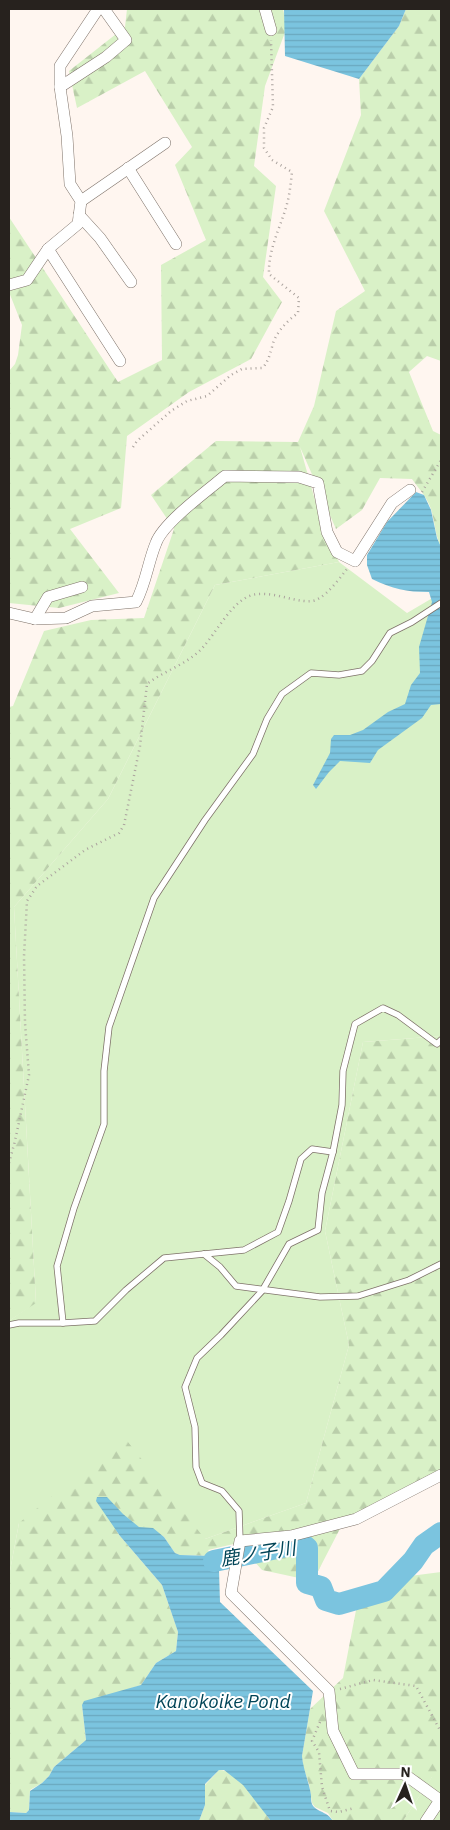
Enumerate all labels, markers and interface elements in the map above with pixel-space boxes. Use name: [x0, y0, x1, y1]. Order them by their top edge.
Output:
water label: 鹿ノ子川: [219, 1535, 299, 1571]
water label: Kanokoike Pond: [156, 1689, 291, 1713]
north arrow: [380, 1760, 430, 1810]
text: N: [400, 1763, 411, 1781]

